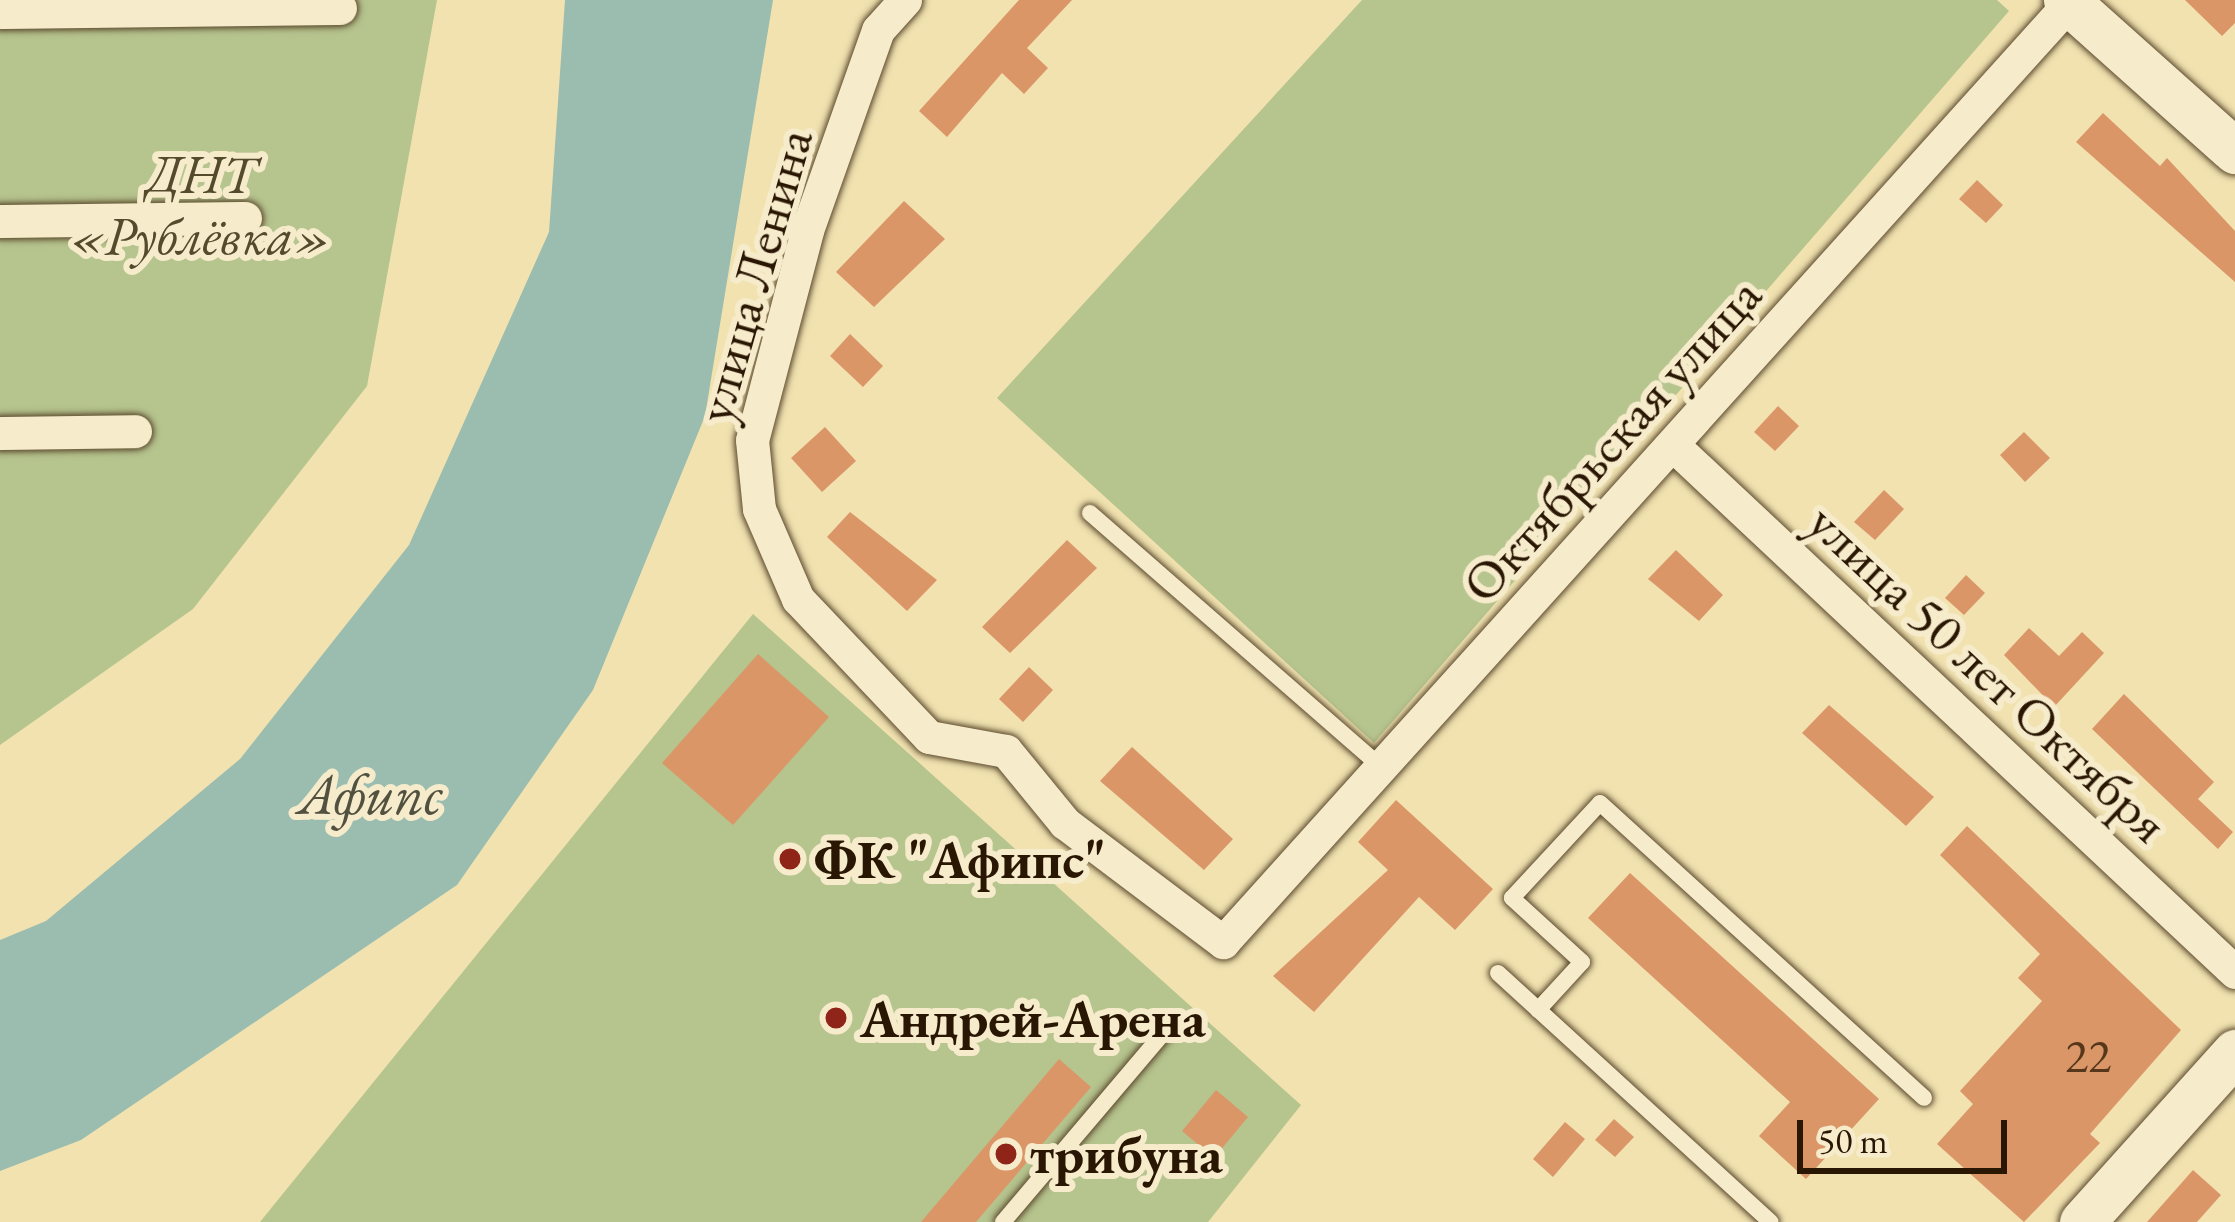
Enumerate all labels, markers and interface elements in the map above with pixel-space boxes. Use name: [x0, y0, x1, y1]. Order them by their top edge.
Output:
street label: улица Ленина: [680, 121, 826, 429]
park label: ДНТ «Рублёвка»: [71, 141, 331, 268]
street label: Октябрьская улица: [1448, 263, 1774, 615]
street label: улица 50 лет Октября: [1796, 489, 2182, 855]
water label: Афипс: [298, 761, 442, 829]
place label: ФК "Афипс": [814, 827, 1106, 891]
marker: ФК "Афипс": [777, 846, 803, 872]
place label: Андрей-Арена: [860, 986, 1206, 1050]
marker: Андрей-Арена: [823, 1005, 849, 1031]
house number: 22: [2065, 1027, 2111, 1085]
scale bar: [1803, 1096, 2013, 1170]
text: 50 m: [1818, 1117, 1888, 1164]
place label: трибуна: [1030, 1122, 1223, 1186]
marker: трибуна: [993, 1141, 1019, 1167]

